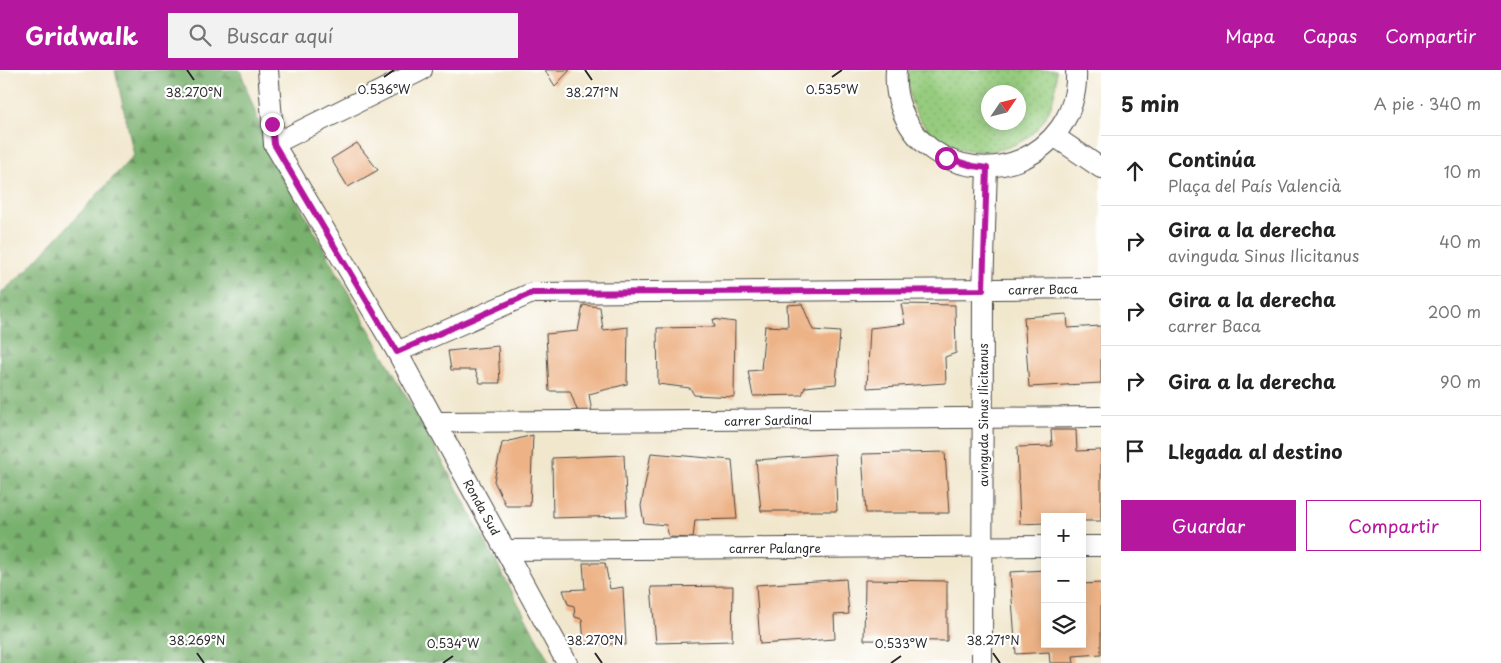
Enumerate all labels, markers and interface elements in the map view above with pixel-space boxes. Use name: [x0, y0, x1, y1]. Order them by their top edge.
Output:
search box: [168, 13, 518, 58]
text: Gridwalk: [25, 17, 138, 53]
icon: search: [186, 21, 214, 49]
text: Buscar aquí: [226, 21, 333, 49]
text: Mapa: [1225, 22, 1275, 49]
text: Capas: [1303, 22, 1357, 49]
text: Compartir: [1385, 22, 1476, 49]
text: 0.536°W: [358, 80, 411, 98]
text: 0.535°W: [806, 80, 859, 98]
text: 38.270°N: [166, 83, 222, 101]
text: 38.271°N: [565, 83, 619, 101]
north arrow: [981, 85, 1026, 130]
text: 5 min: [1121, 87, 1179, 119]
text: A pie · 340 m: [1374, 91, 1481, 115]
route end: [261, 113, 284, 136]
text: Continúa: [1168, 145, 1256, 173]
route start: [935, 147, 958, 170]
icon: ahead: [1121, 157, 1149, 185]
text: 10 m: [1444, 159, 1481, 183]
text: Plaça del País Valencià: [1168, 173, 1341, 197]
text: Gira a la derecha: [1168, 215, 1336, 243]
icon: right: [1121, 227, 1149, 255]
text: 40 m: [1439, 229, 1481, 253]
text: avinguda Sinus Ilicitanus: [1168, 243, 1359, 267]
street label: carrer Baca: [1008, 279, 1078, 299]
text: Gira a la derecha: [1168, 285, 1336, 313]
icon: right: [1121, 297, 1149, 325]
text: 200 m: [1428, 299, 1481, 323]
text: carrer Baca: [1168, 313, 1261, 337]
street label: avinguda Sinus Ilicitanus: [974, 343, 992, 487]
icon: right: [1121, 367, 1149, 395]
text: Gira a la derecha: [1168, 367, 1336, 395]
text: 90 m: [1440, 369, 1481, 393]
street label: carrer Sardinal: [724, 410, 812, 430]
icon: arrive: [1121, 437, 1149, 465]
text: Llegada al destino: [1168, 437, 1342, 465]
street label: Ronda Sud: [459, 476, 505, 538]
button: Guardar: [1121, 500, 1296, 551]
button: Compartir: [1306, 500, 1481, 551]
map controls: [1041, 513, 1086, 648]
button: +: [1041, 513, 1086, 558]
street label: carrer Palangre: [729, 539, 822, 557]
button: −: [1041, 558, 1086, 603]
button: layers: [1041, 603, 1086, 648]
text: 38.269°N: [169, 631, 225, 649]
text: 38.270°N: [567, 631, 623, 649]
text: 38.271°N: [966, 631, 1020, 649]
text: 0.534°W: [427, 634, 480, 652]
text: 0.533°W: [875, 634, 928, 652]

